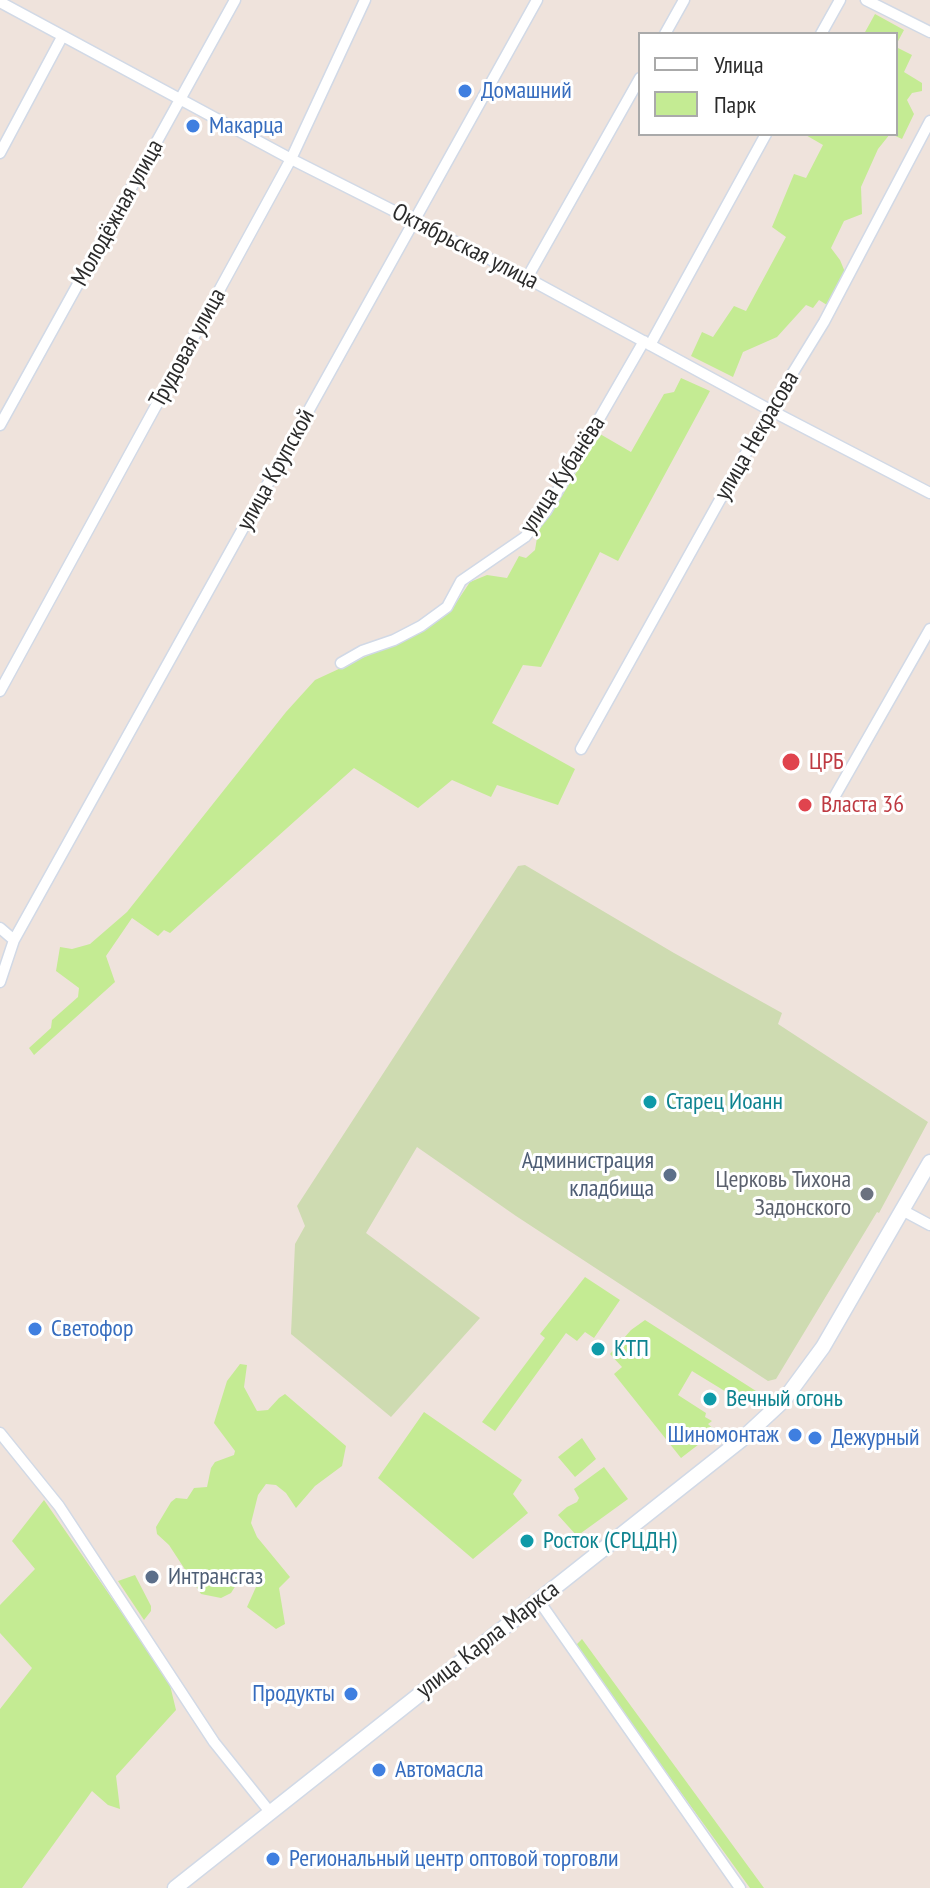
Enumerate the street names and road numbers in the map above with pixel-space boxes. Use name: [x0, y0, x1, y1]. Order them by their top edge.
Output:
street label: Молодёжная улица: [66, 135, 170, 291]
street label: Октябрьская улица: [387, 198, 543, 296]
street label: Трудовая улица: [144, 284, 232, 412]
street label: улица Некрасова: [708, 366, 806, 506]
street label: улица Крупской: [231, 404, 321, 536]
street label: улица Кубанёва: [514, 411, 612, 539]
street label: улица Карла Маркса: [411, 1575, 565, 1705]

